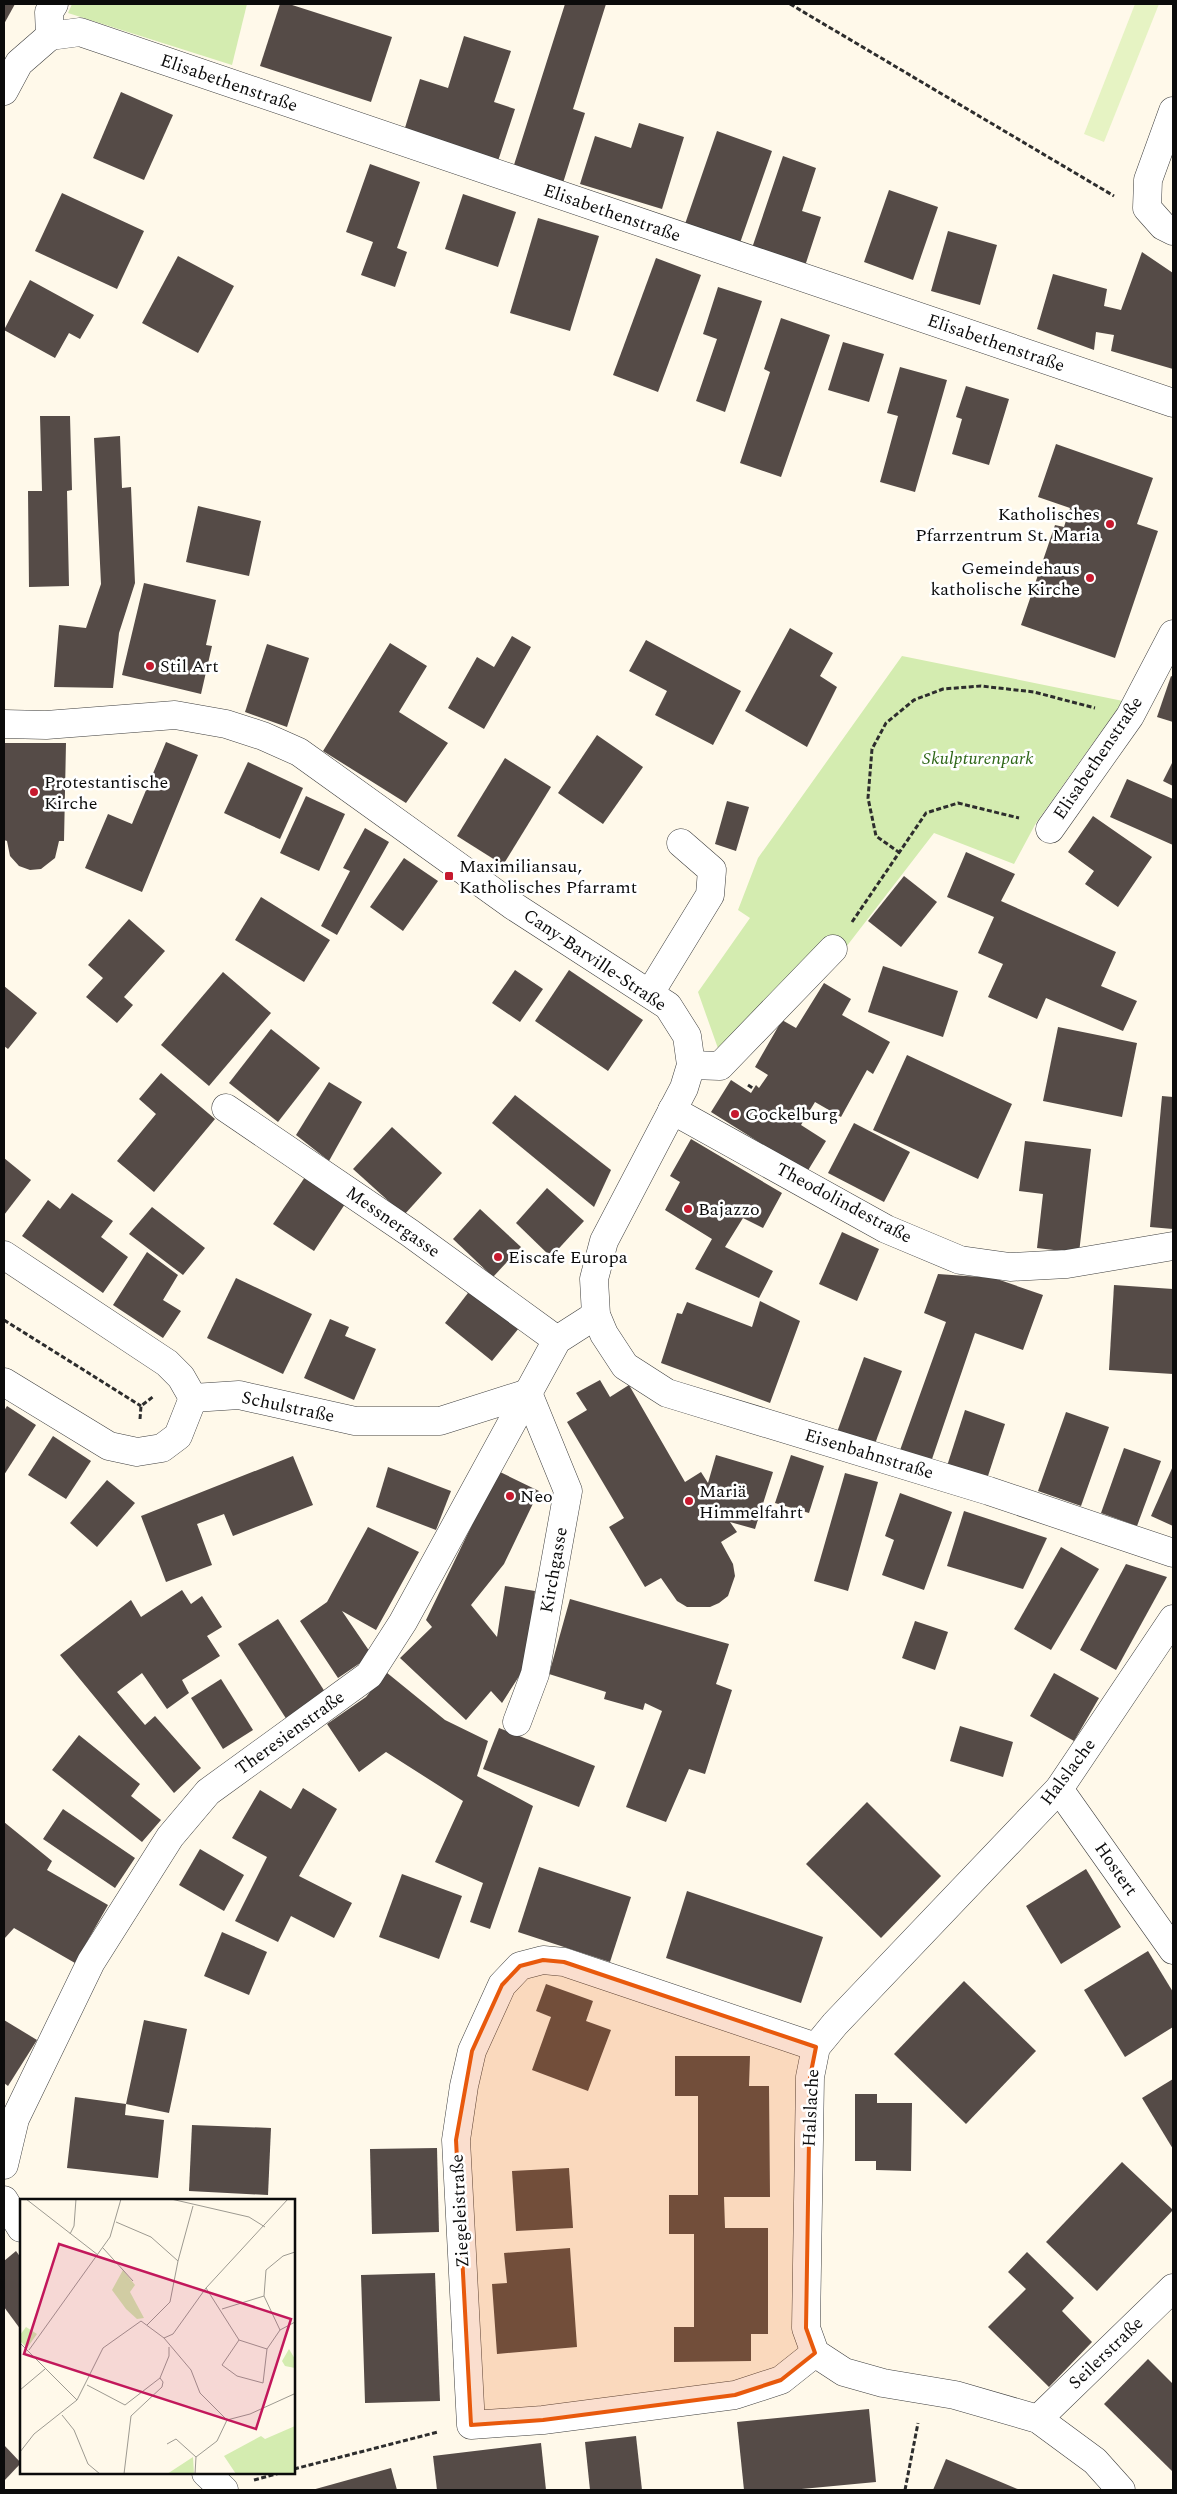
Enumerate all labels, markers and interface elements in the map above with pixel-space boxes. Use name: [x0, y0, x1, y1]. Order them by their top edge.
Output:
street label: Elisabethenstraße: [157, 47, 301, 119]
street label: Elisabethenstraße: [540, 177, 684, 249]
street label: Elisabethenstraße: [924, 307, 1068, 379]
place label: Katholisches Pfarrzentrum St. Maria: [915, 501, 1100, 549]
marker: Katholisches Pfarrzentrum St. Maria: [1104, 518, 1116, 530]
place label: Gemeindehaus katholische Kirche: [930, 555, 1080, 603]
marker: Gemeindehaus katholische Kirche: [1084, 572, 1096, 584]
place label: Stil Art: [160, 653, 219, 680]
marker: Stil Art: [144, 660, 156, 672]
street label: Elisabethenstraße: [1047, 691, 1149, 825]
park label: Skulpturenpark: [922, 745, 1034, 772]
place label: Protestantische Kirche: [44, 769, 168, 817]
marker: Protestantische Kirche: [28, 786, 40, 798]
place label: Maximiliansau, Katholisches Pfarramt: [459, 853, 637, 901]
marker: Maximiliansau, Katholisches Pfarramt: [443, 870, 455, 882]
street label: Cany-Barville-Straße: [518, 902, 672, 1018]
place label: Gockelburg: [745, 1101, 838, 1128]
marker: Gockelburg: [729, 1108, 741, 1120]
street label: Theodolindestraße: [771, 1156, 917, 1250]
street label: Messnergasse: [340, 1179, 446, 1265]
place label: Bajazzo: [698, 1196, 760, 1223]
marker: Bajazzo: [682, 1203, 694, 1215]
place label: Eiscafe Europa: [508, 1244, 628, 1271]
marker: Eiscafe Europa: [492, 1251, 504, 1263]
street label: Schulstraße: [239, 1384, 337, 1430]
street label: Eisenbahnstraße: [801, 1422, 937, 1486]
place label: Mariä Himmelfahrt: [699, 1478, 803, 1526]
place label: Neo: [520, 1483, 553, 1510]
marker: Neo: [504, 1490, 516, 1502]
marker: Mariä Himmelfahrt: [683, 1495, 695, 1507]
street label: Kirchgasse: [533, 1525, 575, 1615]
street label: Theresienstraße: [230, 1684, 350, 1782]
street label: Halslache: [1034, 1733, 1102, 1811]
street label: Hostert: [1088, 1836, 1144, 1902]
street label: Halslache: [795, 2068, 827, 2148]
street label: Ziegeleistraße: [444, 2153, 476, 2269]
inset map: [20, 2199, 295, 2474]
street label: Seilerstraße: [1062, 2310, 1150, 2396]

